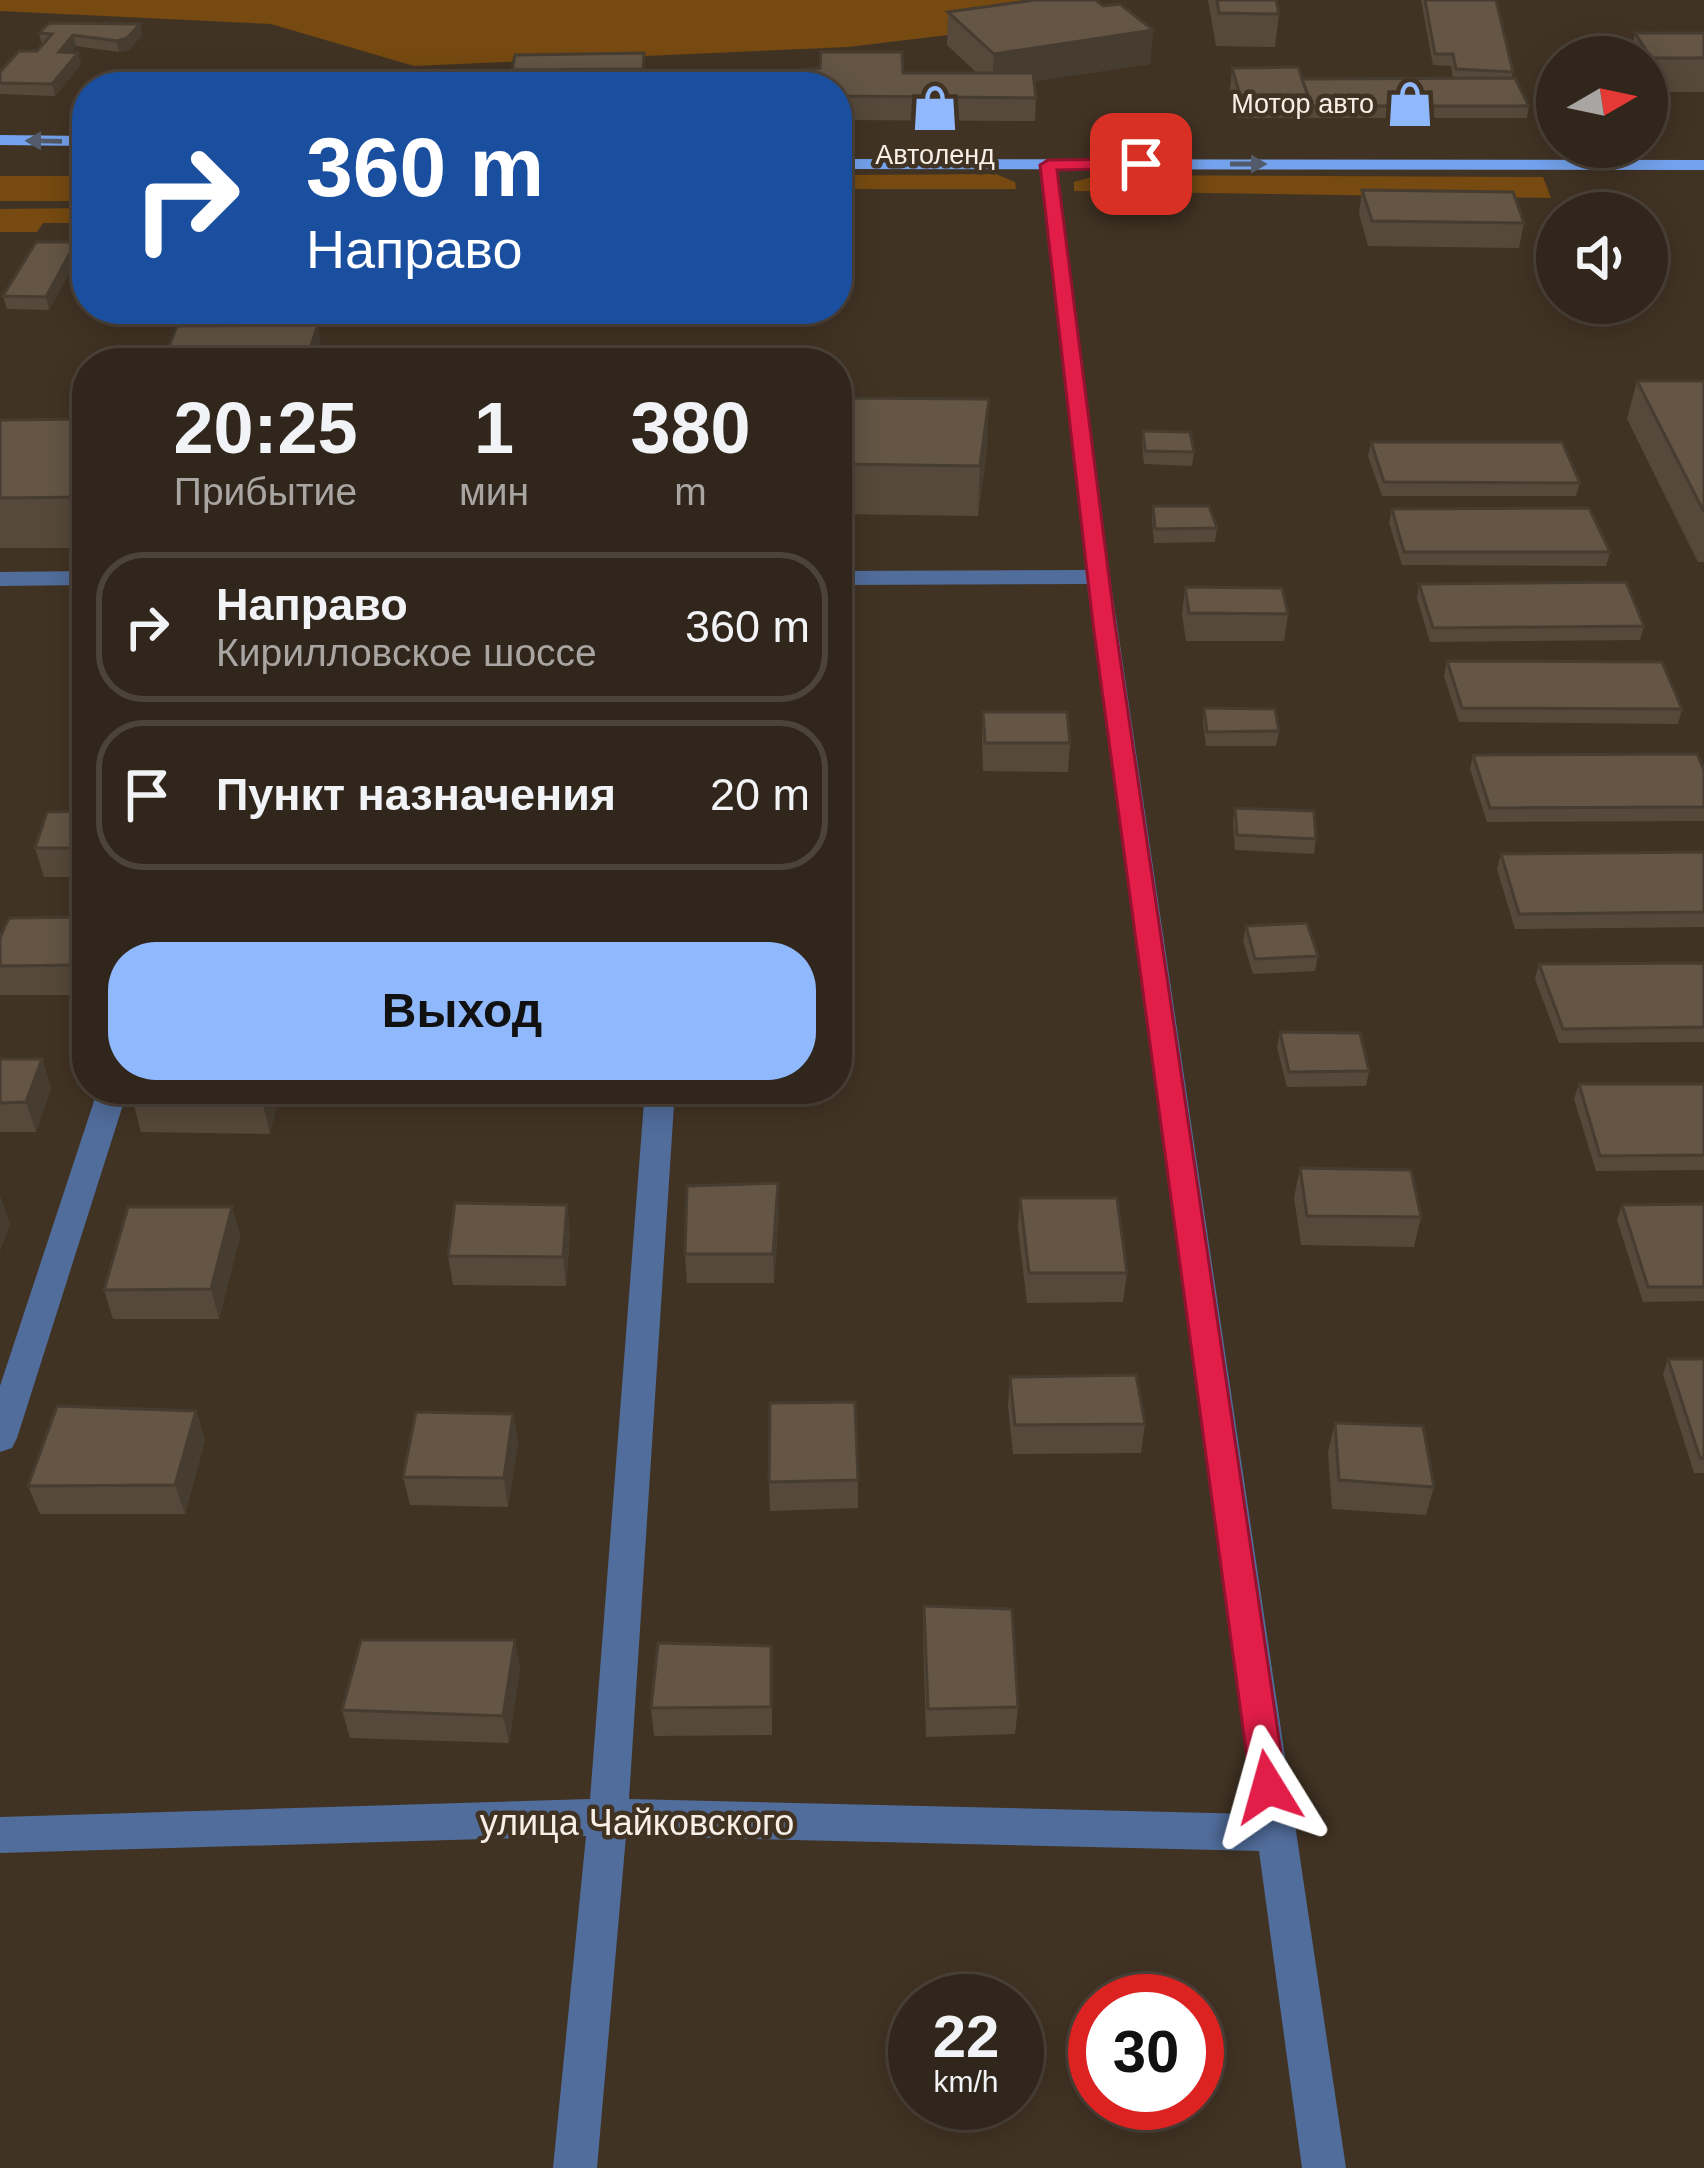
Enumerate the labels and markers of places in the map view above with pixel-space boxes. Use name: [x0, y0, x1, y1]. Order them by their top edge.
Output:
shop icon: Мотор авто: [1385, 79, 1435, 129]
shop icon: Автоленд: [910, 83, 960, 133]
place label: Мотор авто: [1231, 89, 1374, 119]
pin: [1090, 113, 1192, 215]
place label: Автоленд: [875, 140, 995, 170]

